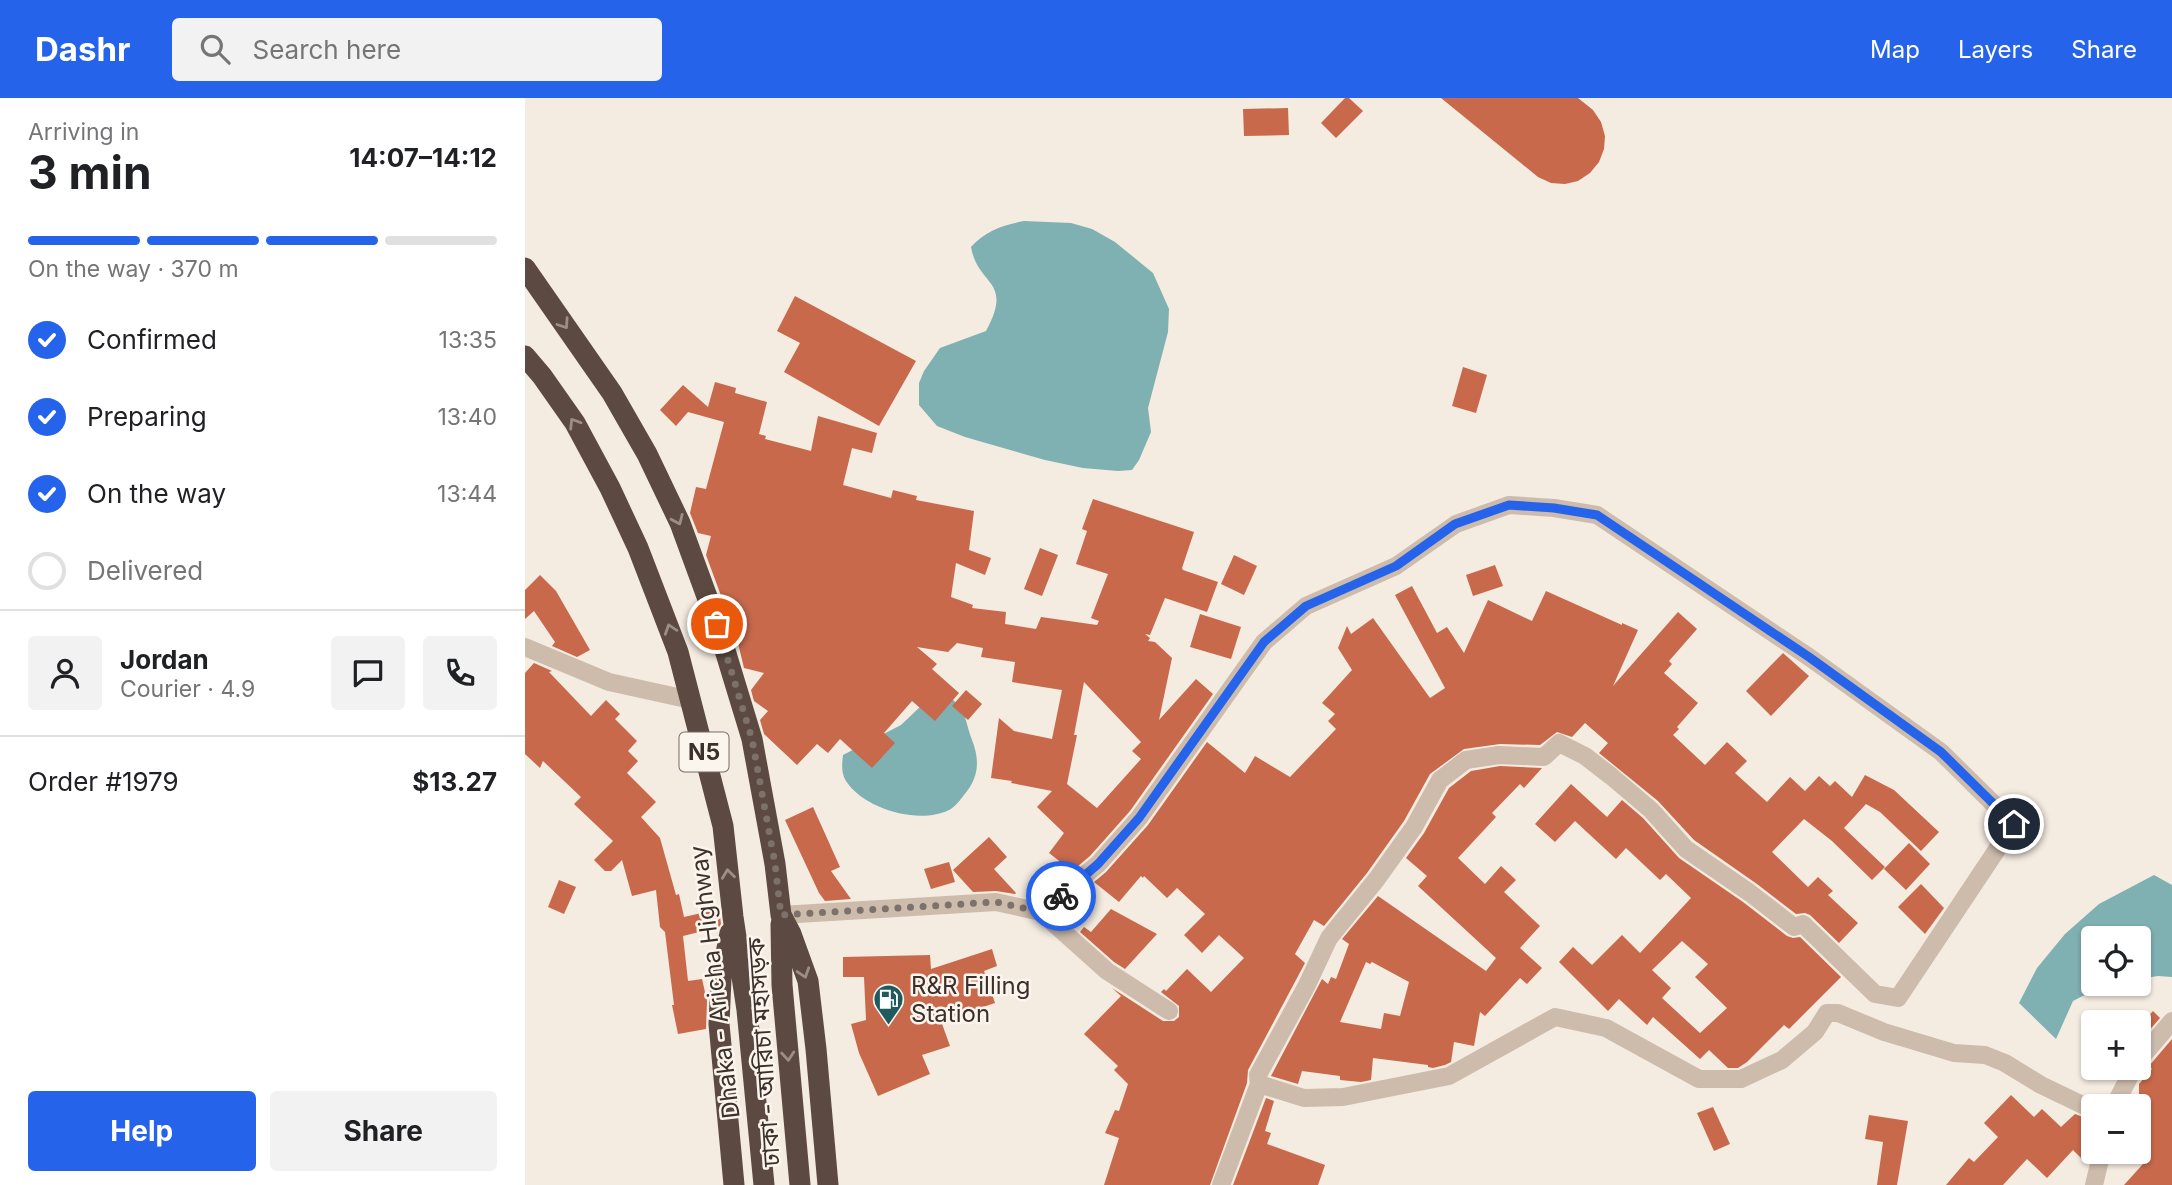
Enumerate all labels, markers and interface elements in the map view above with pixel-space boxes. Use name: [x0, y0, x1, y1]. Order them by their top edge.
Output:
search box: [172, 18, 662, 81]
text: Dashr: [35, 29, 130, 69]
icon: search: [196, 30, 234, 68]
text: Search here: [252, 34, 401, 65]
text: Map: [1870, 35, 1920, 64]
text: Layers: [1958, 35, 2033, 64]
text: Share: [2071, 35, 2137, 64]
text: Arriving in: [28, 118, 139, 146]
text: 14:07–14:12: [349, 142, 497, 173]
text: 3 min: [28, 144, 152, 200]
text: On the way · 370 m: [28, 255, 239, 283]
one-way arrow: [556, 316, 568, 329]
icon: check: [28, 321, 66, 359]
text: Confirmed: [87, 324, 217, 355]
text: 13:35: [439, 326, 497, 354]
icon: check: [28, 398, 66, 436]
text: Preparing: [87, 401, 207, 432]
text: 13:40: [437, 403, 497, 431]
one-way arrow: [570, 418, 583, 431]
icon: check: [28, 475, 66, 513]
text: On the way: [87, 478, 226, 509]
text: 13:44: [437, 480, 497, 508]
one-way arrow: [670, 513, 684, 525]
text: Delivered: [87, 555, 203, 586]
pin: [687, 594, 747, 654]
icon: bag: [698, 605, 736, 643]
one-way arrow: [664, 624, 678, 636]
button: person: [28, 636, 102, 710]
button: chat: [331, 636, 405, 710]
button: phone: [423, 636, 497, 710]
text: Jordan: [120, 644, 209, 675]
text: Courier · 4.9: [120, 675, 255, 703]
road number: N5: [679, 732, 729, 772]
text: Order #1979: [28, 766, 179, 797]
text: $13.27: [412, 766, 497, 797]
pin: [1984, 794, 2044, 854]
icon: home: [1995, 805, 2033, 843]
street label: Dhaka - Aricha Highway: [683, 844, 746, 1120]
courier: [1026, 861, 1096, 931]
one-way arrow: [721, 868, 736, 880]
icon: bike: [1042, 877, 1080, 915]
map controls: [2081, 926, 2151, 1164]
button: locate: [2081, 926, 2151, 996]
street label: ঢাকা - আরিচা মহাসড়ক: [741, 936, 786, 1169]
one-way arrow: [796, 966, 810, 978]
place label: R&R Filling Station: [911, 971, 1030, 1028]
fuel station icon: R&R Filling Station: [871, 983, 905, 1027]
button: +: [2081, 1010, 2151, 1080]
one-way arrow: [781, 1050, 796, 1062]
button: Help: [28, 1091, 256, 1171]
button: Share: [270, 1091, 497, 1171]
button: −: [2081, 1094, 2151, 1164]

